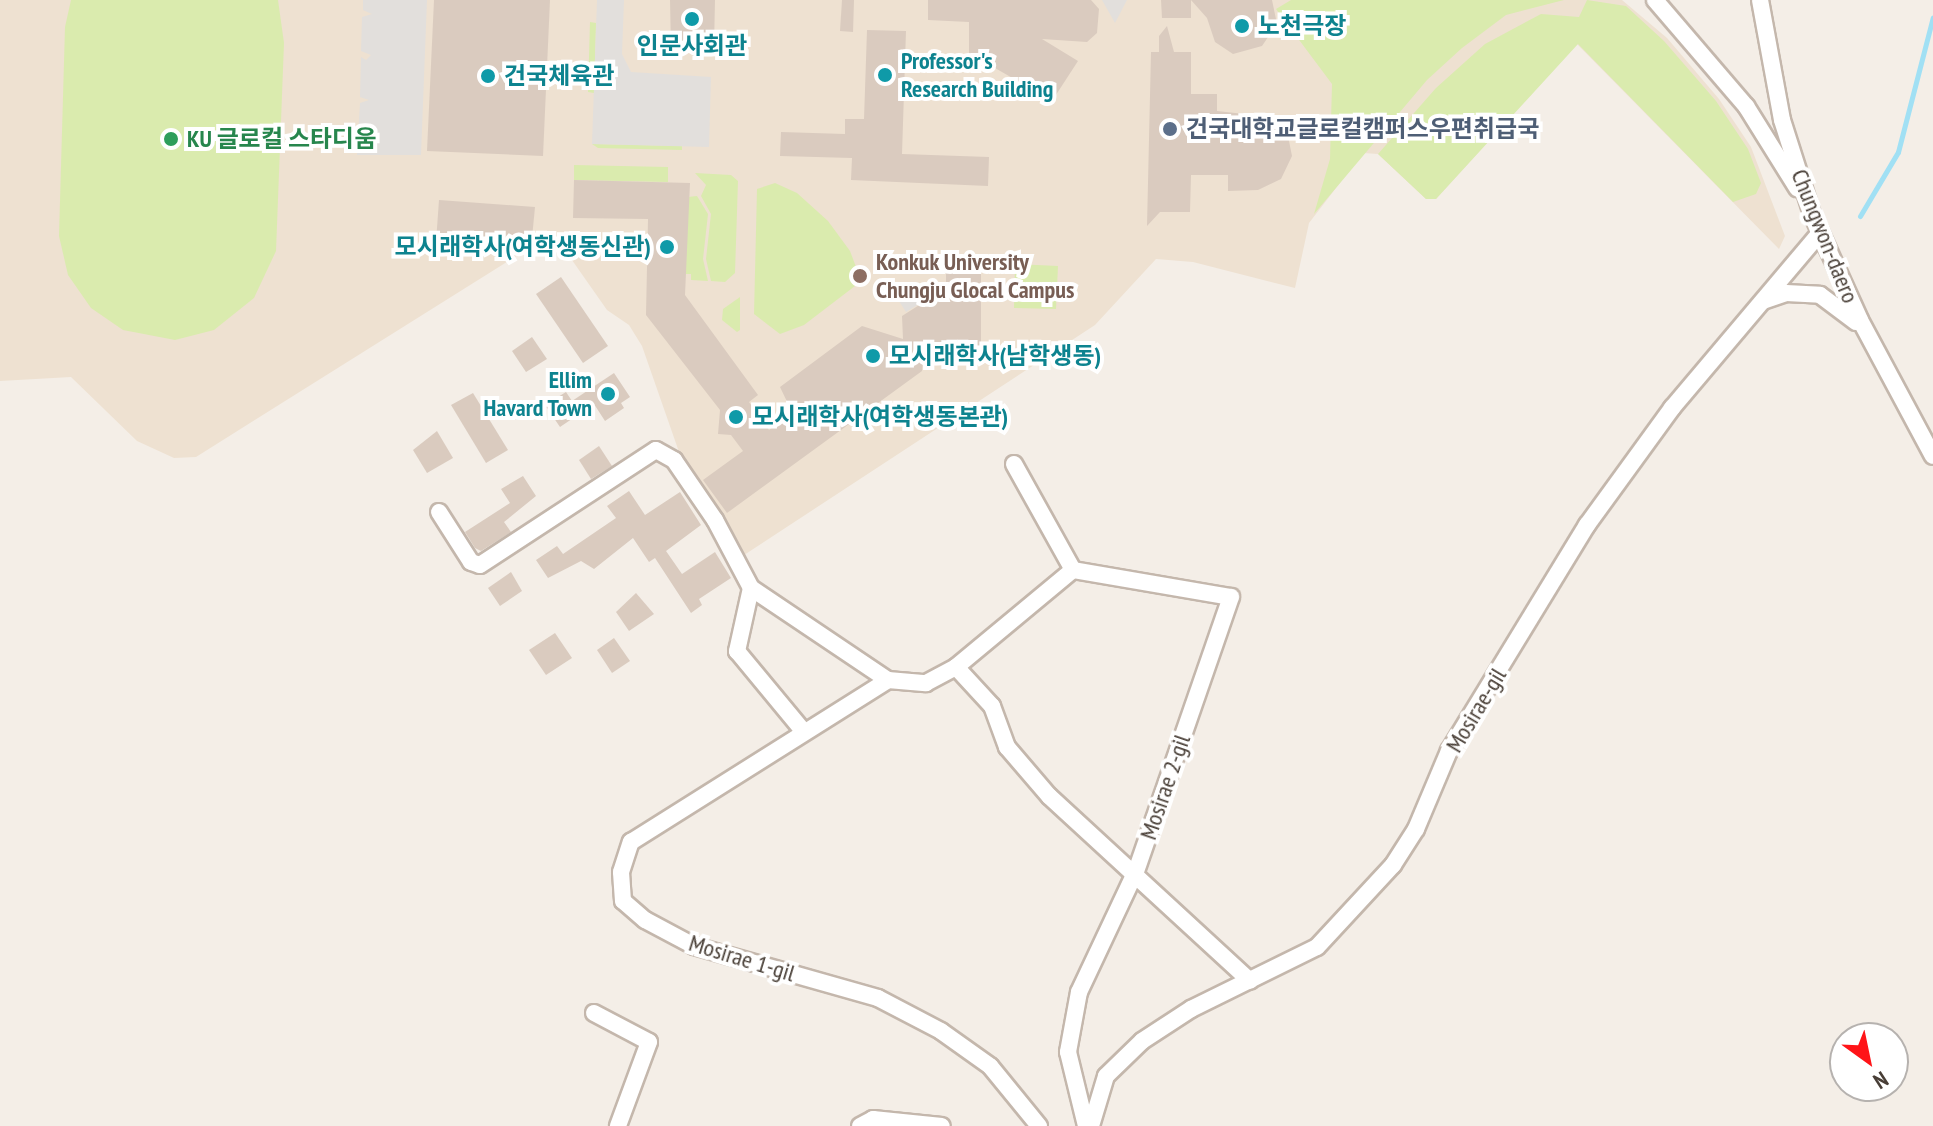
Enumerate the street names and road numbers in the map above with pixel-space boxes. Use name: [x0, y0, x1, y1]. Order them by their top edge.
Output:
street label: Chungwon-daero: [1785, 165, 1865, 307]
street label: Mosirae-gil: [1440, 663, 1512, 757]
street label: Mosirae 2-gil: [1134, 731, 1196, 843]
street label: Mosirae 1-gil: [686, 928, 798, 988]

